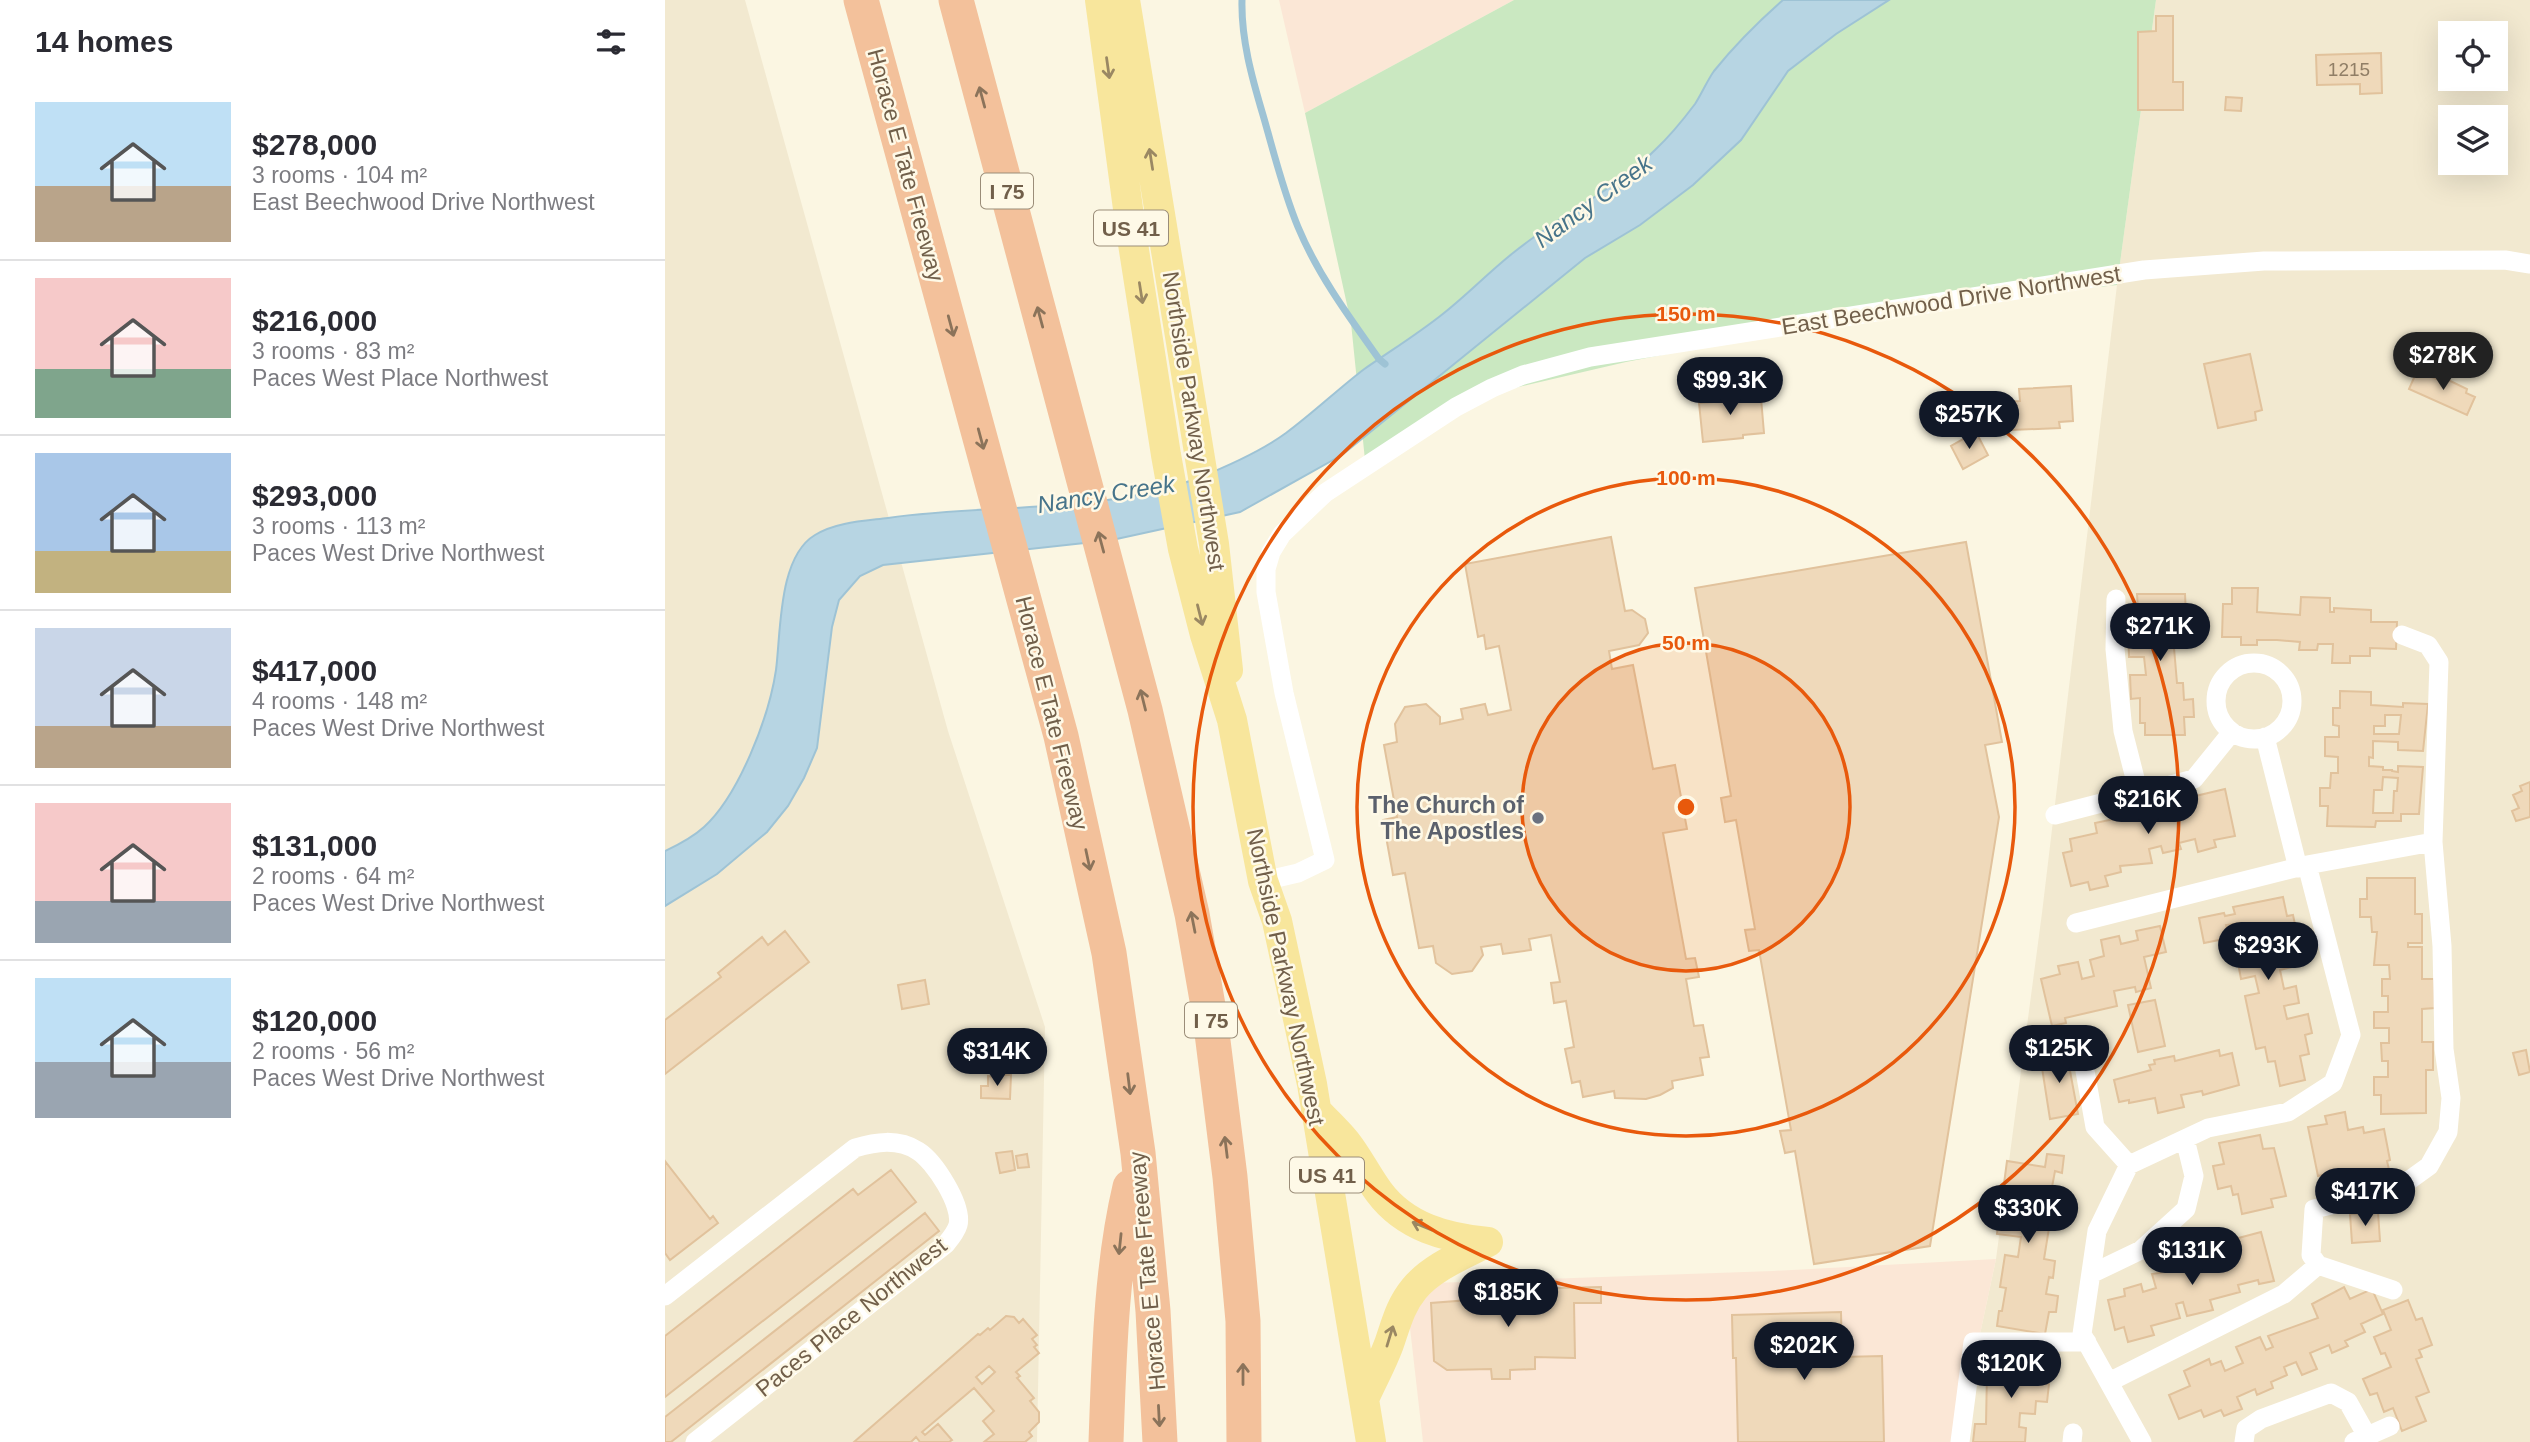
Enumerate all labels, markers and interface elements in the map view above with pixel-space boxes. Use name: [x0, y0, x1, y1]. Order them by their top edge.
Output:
map controls: [2438, 21, 2508, 175]
button: locate: [2438, 21, 2508, 91]
icon: filters: [592, 23, 630, 61]
text: 14 homes: [35, 25, 173, 58]
street label: Horace E Tate Freeway: [862, 46, 950, 285]
one-way arrow: [1102, 56, 1115, 79]
house number: 1215: [2328, 59, 2370, 80]
one-way arrow: [974, 86, 987, 108]
button: layers: [2438, 105, 2508, 175]
text: $278,000: [252, 128, 377, 161]
icon: home: [91, 130, 175, 214]
one-way arrow: [1144, 148, 1157, 171]
water label: Nancy Creek: [1529, 148, 1659, 253]
text: 3 rooms · 104 m²: [252, 162, 427, 188]
road number: I 75: [981, 174, 1033, 208]
text: East Beechwood Drive Northwest: [252, 189, 595, 215]
road number: US 41: [1094, 210, 1168, 246]
street label: East Beechwood Drive Northwest: [1780, 260, 2123, 340]
street label: Northside Parkway Northwest: [1157, 269, 1231, 573]
one-way arrow: [1135, 281, 1148, 304]
text: 150 m: [1656, 302, 1716, 325]
text: $216,000: [252, 304, 377, 337]
icon: home: [91, 306, 175, 390]
one-way arrow: [1033, 306, 1046, 328]
one-way arrow: [945, 314, 958, 336]
pin: $278K: [2394, 332, 2492, 392]
text: 3 rooms · 83 m²: [252, 338, 414, 364]
text: $278K: [2409, 342, 2477, 368]
pin: $99.3K: [1673, 358, 1787, 417]
text: Paces West Place Northwest: [252, 365, 548, 391]
text: $99.3K: [1693, 367, 1767, 393]
pin: $257K: [1920, 392, 2018, 451]
text: $257K: [1935, 401, 2003, 427]
one-way arrow: [975, 427, 988, 450]
text: 100 m: [1656, 466, 1716, 489]
water label: Nancy Creek: [1035, 470, 1179, 518]
text: $293,000: [252, 479, 377, 512]
icon: home: [91, 481, 175, 565]
text: 3 rooms · 113 m²: [252, 513, 425, 539]
one-way arrow: [1093, 531, 1106, 553]
text: Paces West Drive Northwest: [252, 540, 544, 566]
street label: Horace E Tate Freeway: [1010, 593, 1094, 833]
one-way arrow: [1194, 603, 1207, 626]
pin: $271K: [2111, 604, 2209, 663]
text: $271K: [2126, 613, 2194, 639]
text: 50 m: [1662, 631, 1710, 654]
text: $417,000: [252, 654, 377, 687]
icon: home: [91, 656, 175, 740]
text: 4 rooms · 148 m²: [252, 688, 427, 714]
one-way arrow: [1135, 689, 1148, 711]
text: Paces West Drive Northwest: [252, 715, 544, 741]
pin: $216K: [2099, 776, 2197, 836]
text: $216K: [2114, 786, 2182, 812]
place label: The Church of The Apostles: [1368, 792, 1524, 844]
centre of rings: [1674, 795, 1698, 819]
marker: The Church of The Apostles: [1530, 810, 1546, 826]
street label: Northside Parkway Northwest: [1242, 826, 1330, 1128]
text: $131,000: [252, 829, 377, 862]
icon: home: [91, 831, 175, 915]
one-way arrow: [1082, 848, 1096, 871]
text: 2 rooms · 64 m²: [252, 863, 414, 889]
text: Paces West Drive Northwest: [252, 890, 544, 916]
one-way arrow: [1186, 911, 1199, 934]
pin: $293K: [2219, 922, 2317, 982]
text: $293K: [2234, 932, 2302, 958]
road number: I 75: [1185, 1002, 1237, 1038]
text: $120,000: [252, 1004, 377, 1037]
icon: home: [91, 1006, 175, 1090]
pin: $125K: [2010, 1026, 2108, 1085]
pin: $314K: [948, 1028, 1046, 1088]
text: $125K: [2025, 1035, 2093, 1061]
text: 2 rooms · 56 m²: [252, 1038, 414, 1064]
text: $314K: [963, 1038, 1031, 1064]
text: Paces West Drive Northwest: [252, 1065, 544, 1091]
one-way arrow: [1122, 1072, 1135, 1094]
one-way arrow: [1220, 1136, 1233, 1159]
street label: Horace E Tate Freeway: [1124, 1150, 1170, 1392]
road number: US 41: [1290, 1158, 1364, 1192]
pin: $417K: [2316, 1168, 2414, 1228]
text: $417K: [2331, 1178, 2399, 1204]
pin: $330K: [1979, 1186, 2077, 1245]
text: $330K: [1994, 1195, 2062, 1221]
one-way arrow: [1412, 1219, 1433, 1232]
pin: $131K: [2143, 1228, 2241, 1287]
street label: Paces Place Northwest: [750, 1232, 952, 1402]
one-way arrow: [1113, 1232, 1126, 1255]
text: $131K: [2158, 1237, 2226, 1263]
pin: $185K: [1459, 1270, 1557, 1329]
text: $185K: [1474, 1279, 1542, 1305]
pin: $202K: [1755, 1322, 1853, 1382]
one-way arrow: [1385, 1326, 1398, 1348]
text: $202K: [1770, 1332, 1838, 1358]
pin: $120K: [1962, 1340, 2060, 1400]
text: $120K: [1977, 1350, 2045, 1376]
one-way arrow: [1236, 1363, 1250, 1386]
one-way arrow: [1153, 1404, 1166, 1427]

